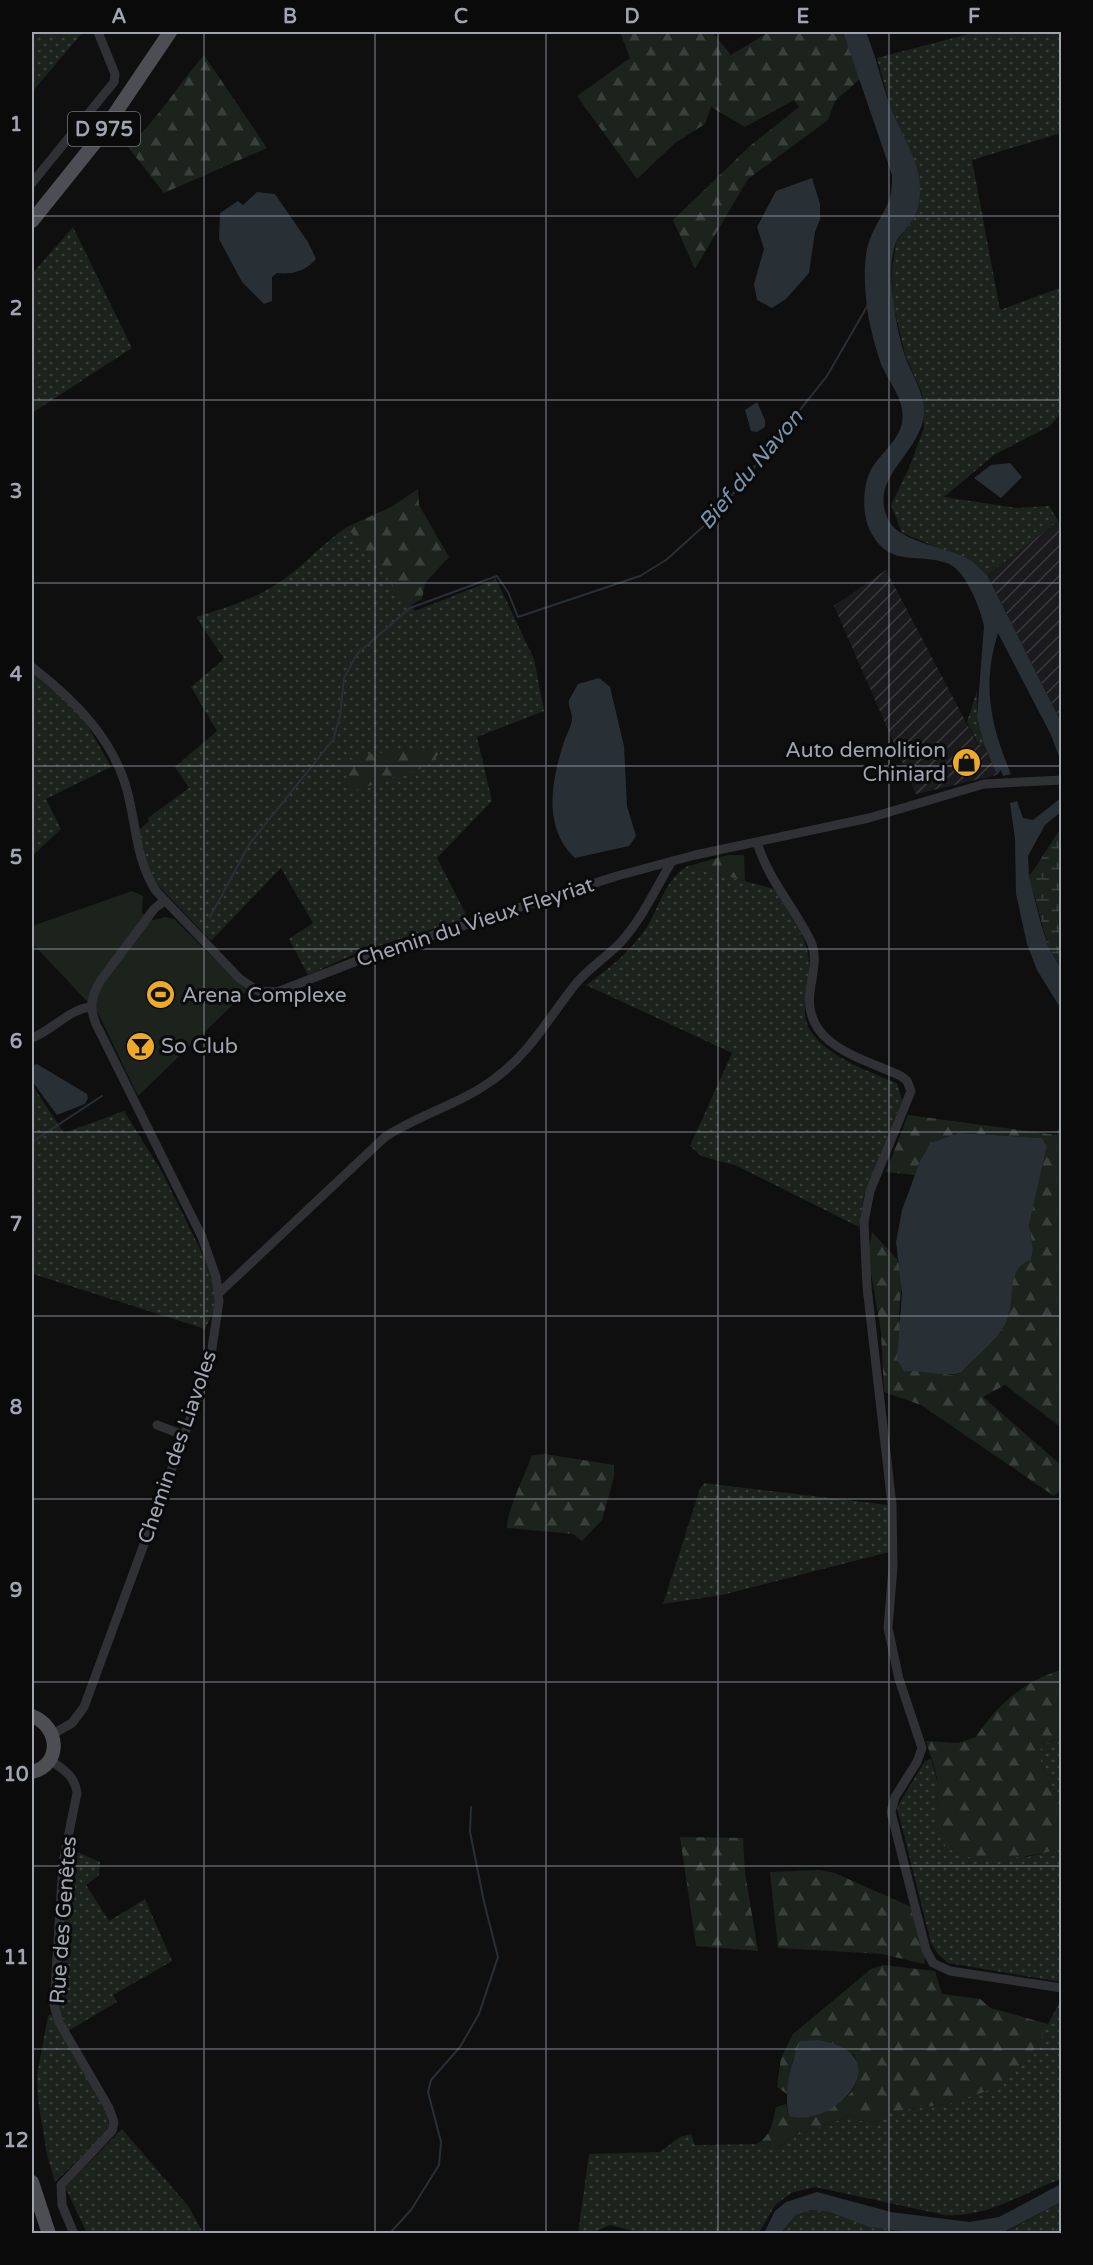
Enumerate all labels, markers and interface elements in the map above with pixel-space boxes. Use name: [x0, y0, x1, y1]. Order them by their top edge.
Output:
text: A: [112, 5, 127, 29]
text: B: [283, 5, 297, 29]
text: C: [454, 5, 468, 29]
text: D: [624, 5, 640, 29]
text: E: [797, 5, 810, 29]
text: F: [968, 5, 980, 29]
road number: D 975: [68, 112, 140, 146]
text: 1: [10, 113, 22, 137]
text: 2: [10, 297, 22, 321]
water label: Bief du Navon: [693, 404, 809, 535]
text: 3: [10, 480, 22, 504]
text: 4: [10, 663, 23, 687]
place label: Auto demolition Chiniard: [785, 738, 946, 787]
shop icon: Auto demolition Chiniard: [951, 746, 983, 778]
text: 5: [10, 846, 22, 870]
street label: Chemin du Vieux Fleyriat: [353, 872, 597, 973]
sports icon: Arena Complexe: [145, 979, 177, 1011]
place label: Arena Complexe: [182, 983, 347, 1008]
text: 6: [10, 1030, 22, 1054]
bar icon: So Club: [124, 1030, 156, 1062]
place label: So Club: [161, 1034, 238, 1059]
text: 7: [10, 1213, 22, 1237]
street label: Chemin des Liavoles: [133, 1347, 222, 1547]
text: 8: [10, 1396, 22, 1420]
text: 9: [10, 1579, 22, 1603]
text: 10: [3, 1763, 29, 1787]
street label: Rue des Genêtes: [45, 1835, 82, 2005]
text: 11: [3, 1946, 29, 1970]
text: 12: [3, 2129, 29, 2153]

